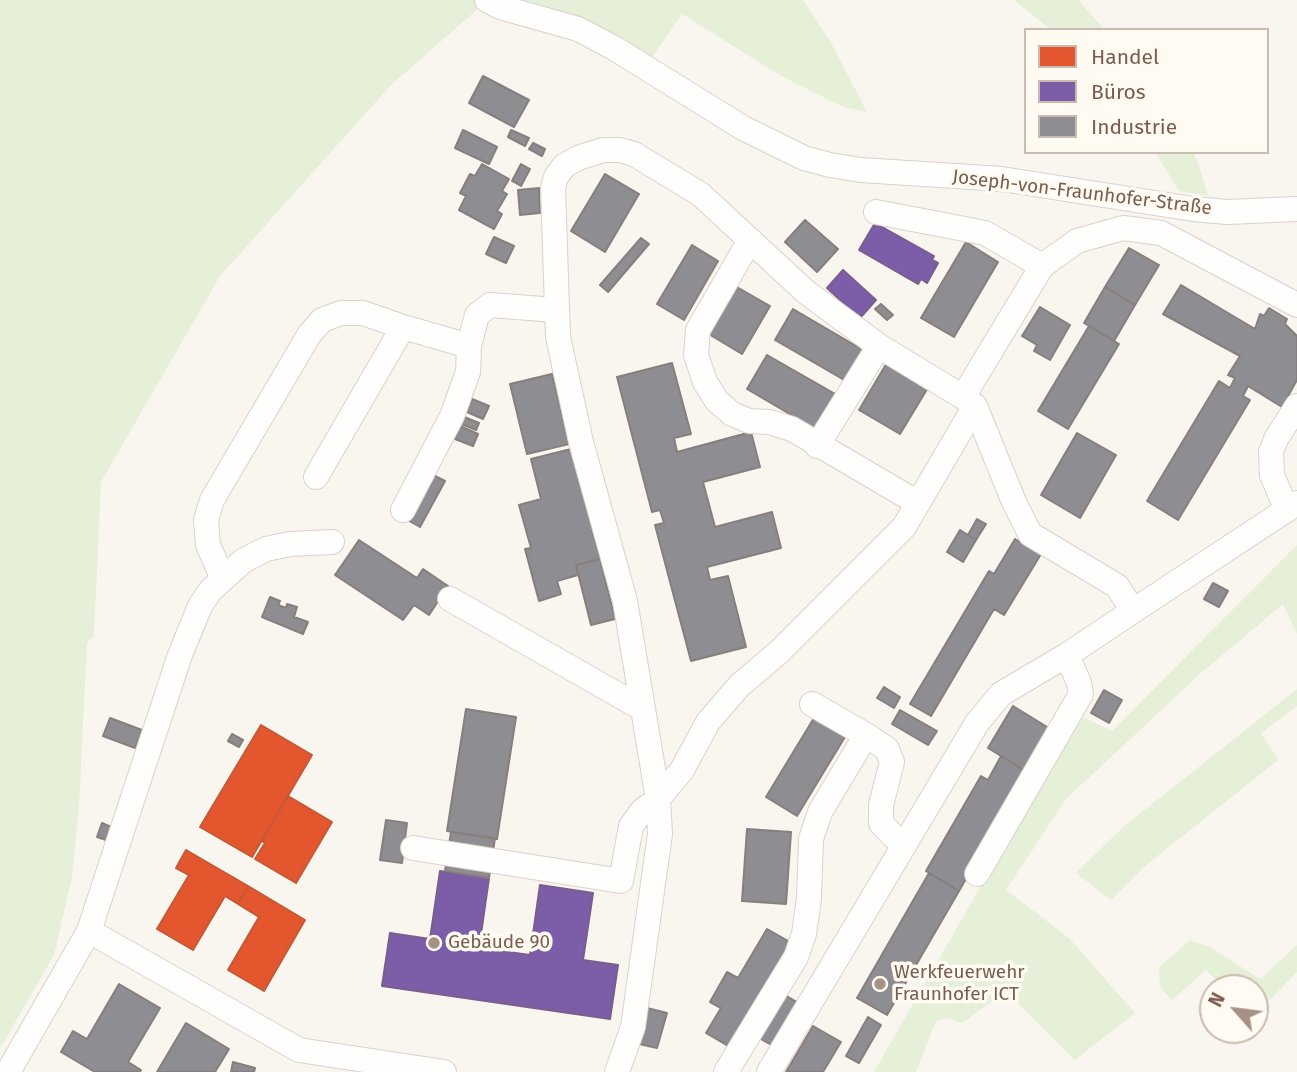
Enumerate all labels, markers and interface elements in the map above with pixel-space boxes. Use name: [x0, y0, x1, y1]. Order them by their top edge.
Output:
legend: [1024, 28, 1269, 154]
text: Handel: [1091, 44, 1159, 70]
text: Büros: [1091, 79, 1146, 105]
text: Industrie: [1091, 114, 1177, 140]
street label: Joseph-von-Fraunhofer-Straße: [951, 166, 1213, 220]
place label: Gebäude 90: [448, 932, 550, 954]
marker: Gebäude 90: [426, 935, 442, 951]
place label: Werkfeuerwehr Fraunhofer ICT: [894, 962, 1025, 1006]
north arrow: [1199, 974, 1269, 1044]
marker: Werkfeuerwehr Fraunhofer ICT: [872, 976, 888, 992]
text: N: [1204, 989, 1230, 1011]

